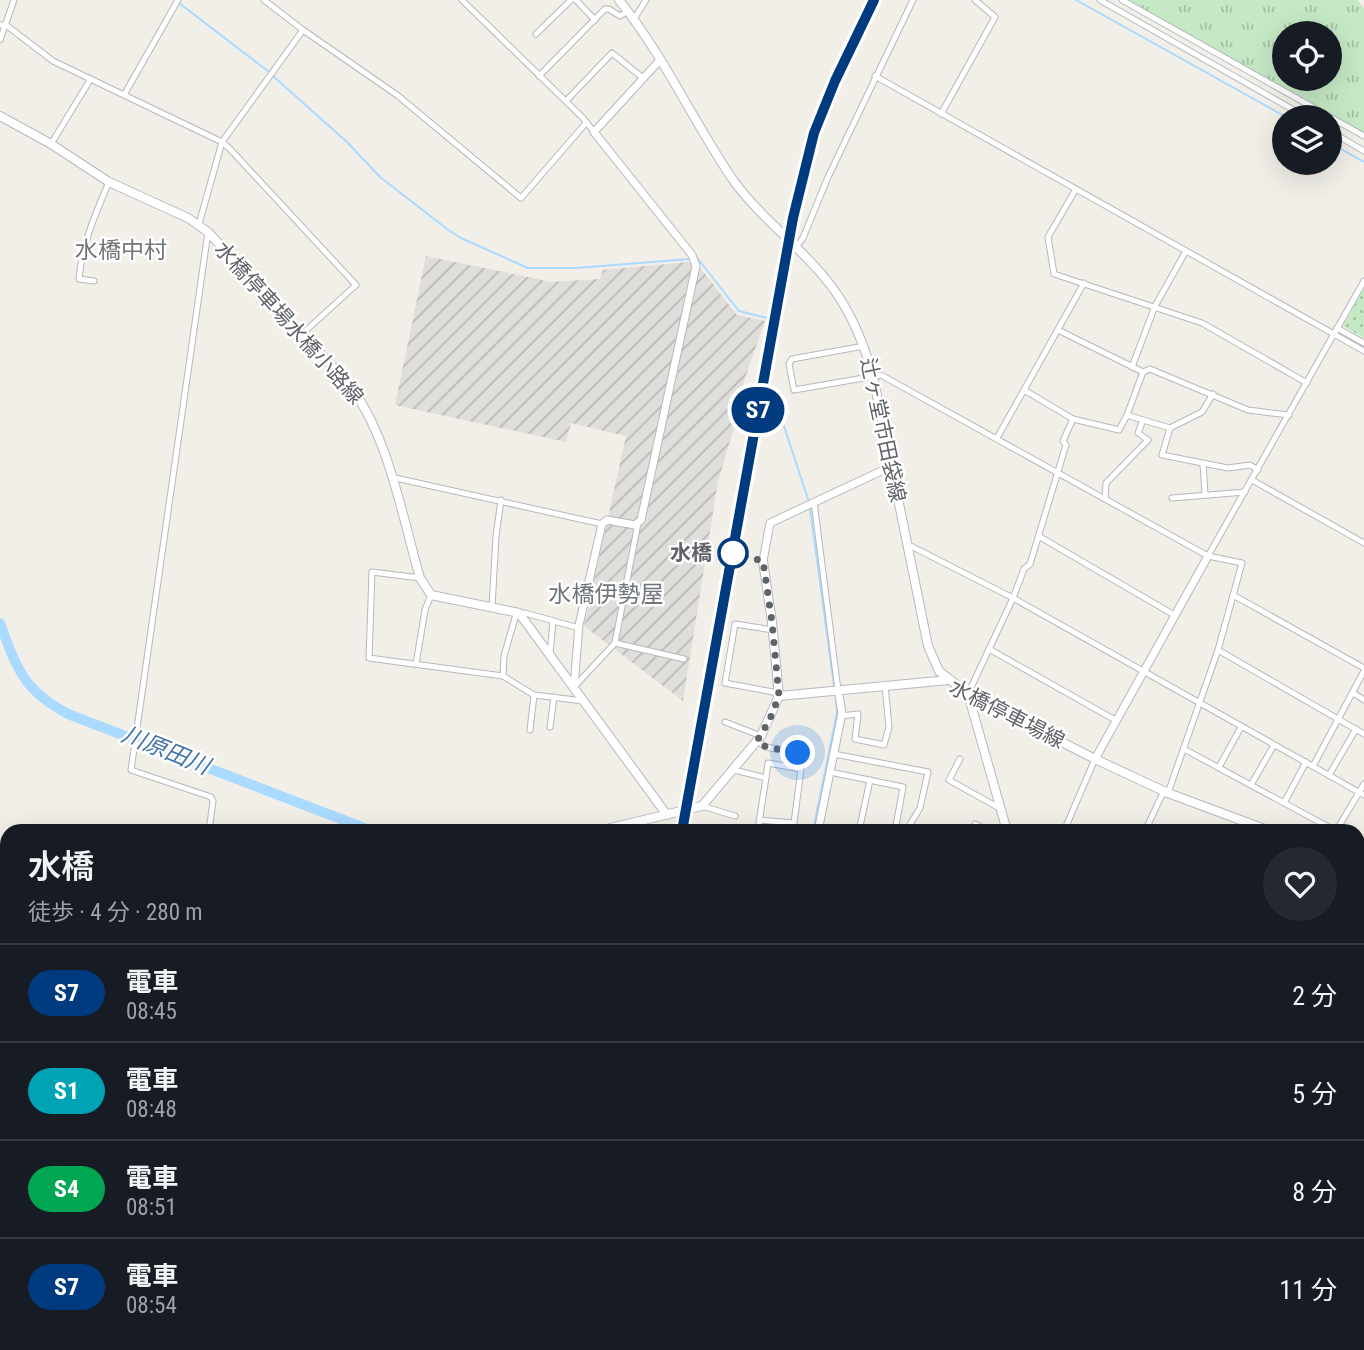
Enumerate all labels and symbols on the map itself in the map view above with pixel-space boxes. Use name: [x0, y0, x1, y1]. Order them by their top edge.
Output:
district label: 水橋中村: [75, 237, 167, 264]
street label: 水橋停車場水橋小路線: [210, 237, 368, 409]
street label: 辻ヶ堂市田袋線: [856, 356, 910, 504]
line badge: S7: [726, 387, 790, 433]
marker: 水橋: [718, 538, 748, 568]
place label: 水橋: [670, 541, 712, 565]
district label: 水橋伊勢屋: [549, 581, 664, 608]
street label: 水橋停車場線: [945, 675, 1069, 753]
water label: 川原田川: [118, 721, 216, 781]
your location: [780, 735, 815, 770]

